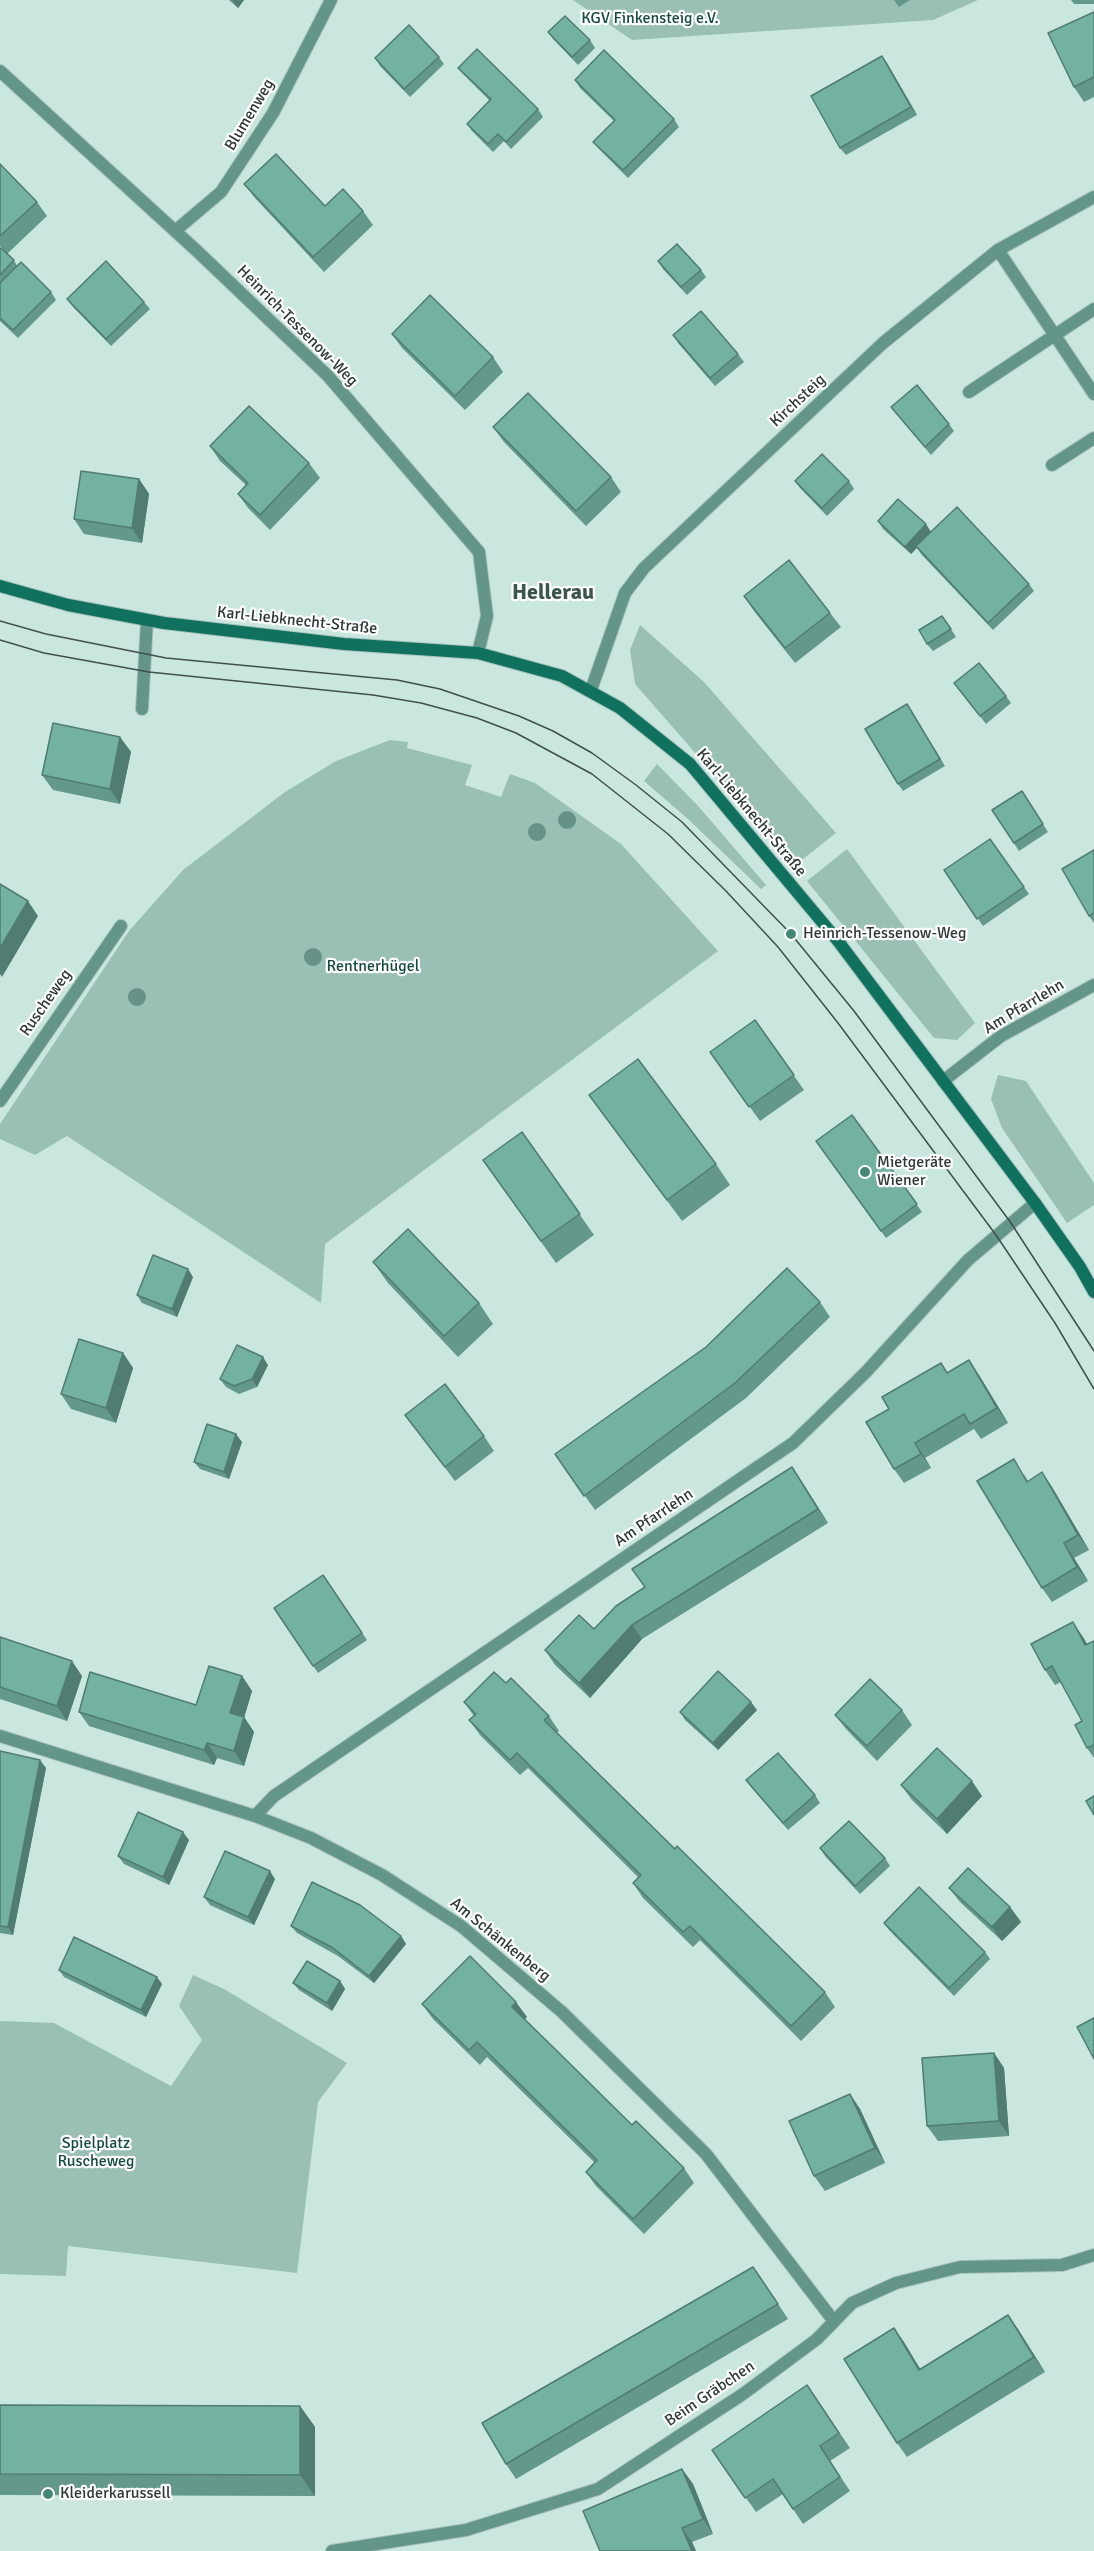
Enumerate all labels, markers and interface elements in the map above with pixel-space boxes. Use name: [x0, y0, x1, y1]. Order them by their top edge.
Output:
park label: KGV Finkensteig e.V.: [581, 9, 719, 29]
street label: Blumenweg: [221, 76, 279, 154]
street label: Heinrich-Tessenow-Weg: [232, 261, 362, 391]
street label: Kirchsteig: [766, 370, 830, 432]
district label: Hellerau: [512, 580, 594, 606]
street label: Karl-Liebknecht-Straße: [216, 603, 378, 639]
street label: Karl-Liebknecht-Straße: [692, 745, 810, 881]
place label: Heinrich-Tessenow-Weg: [803, 924, 966, 944]
marker: Heinrich-Tessenow-Weg: [784, 927, 798, 941]
park label: Rentnerhügel: [327, 957, 419, 977]
street label: Ruscheweg: [16, 966, 76, 1040]
street label: Am Pfarrlehn: [980, 975, 1068, 1039]
place label: Mietgeräte Wiener: [877, 1153, 951, 1191]
marker: Mietgeräte Wiener: [858, 1165, 872, 1179]
street label: Am Pfarrlehn: [611, 1485, 697, 1551]
street label: Am Schänkenberg: [446, 1894, 554, 1986]
park label: Spielplatz Ruscheweg: [58, 2134, 134, 2172]
street label: Beim Gräbchen: [662, 2357, 758, 2431]
place label: Kleiderkarussell: [60, 2484, 171, 2504]
marker: Kleiderkarussell: [41, 2487, 55, 2501]

